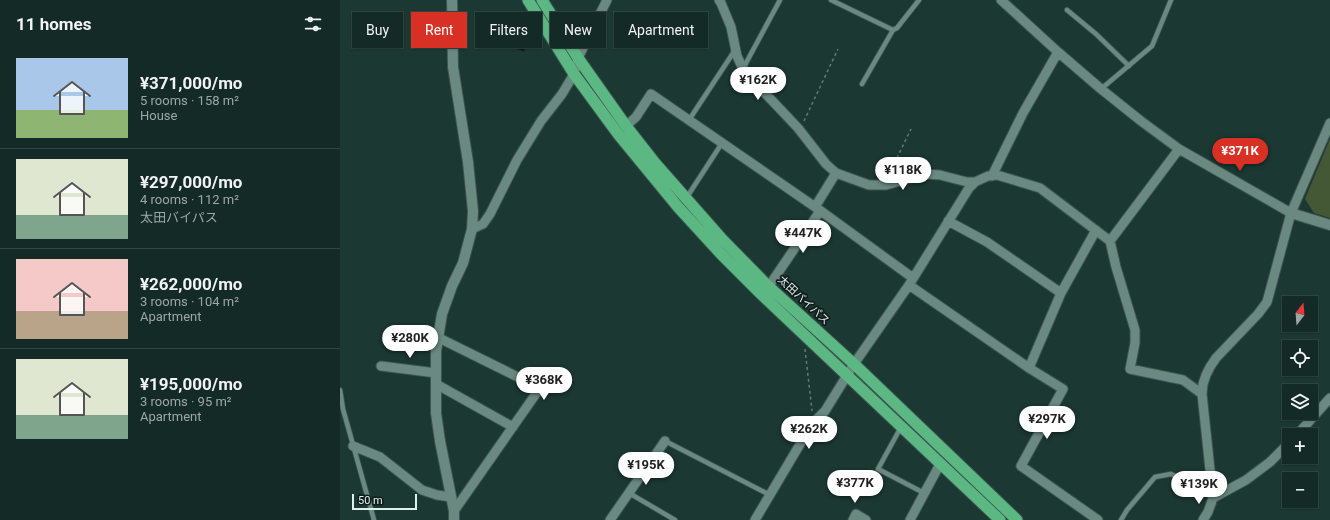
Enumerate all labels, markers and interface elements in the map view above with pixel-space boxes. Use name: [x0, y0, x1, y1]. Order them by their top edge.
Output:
chip: Buy: [352, 12, 403, 48]
chip: Rent: [411, 12, 467, 48]
chip: Filters: [475, 12, 542, 48]
chip: New: [550, 12, 606, 48]
chip: Apartment: [614, 12, 708, 48]
icon: filters: [302, 13, 324, 35]
text: 11 homes: [16, 14, 92, 34]
pin: ¥162K: [730, 67, 786, 101]
text: ¥162K: [739, 72, 777, 87]
text: ¥371,000/mo: [140, 73, 242, 93]
icon: home: [48, 74, 96, 122]
text: 5 rooms · 158 m²: [140, 93, 239, 108]
text: House: [140, 108, 177, 123]
pin: ¥371K: [1212, 138, 1268, 172]
text: ¥371K: [1221, 143, 1259, 158]
pin: ¥118K: [875, 157, 931, 191]
text: ¥118K: [884, 162, 922, 177]
text: ¥297,000/mo: [140, 172, 242, 192]
icon: home: [48, 175, 96, 223]
text: 4 rooms · 112 m²: [140, 192, 239, 207]
text: 太田バイパス: [140, 210, 218, 225]
pin: ¥447K: [775, 220, 831, 254]
text: ¥447K: [784, 225, 822, 240]
street label: 太田バイパス: [775, 273, 832, 328]
text: ¥262,000/mo: [140, 274, 242, 294]
icon: home: [48, 275, 96, 323]
text: 3 rooms · 104 m²: [140, 294, 239, 309]
north arrow: [1282, 296, 1318, 332]
map controls: [1282, 296, 1318, 508]
text: Apartment: [140, 309, 202, 324]
pin: ¥280K: [382, 325, 438, 359]
text: ¥280K: [391, 330, 429, 345]
button: locate: [1282, 340, 1318, 376]
pin: ¥368K: [516, 367, 572, 401]
text: ¥368K: [525, 372, 563, 387]
text: ¥195,000/mo: [140, 374, 242, 394]
icon: home: [48, 375, 96, 423]
button: layers: [1282, 384, 1318, 420]
text: 3 rooms · 95 m²: [140, 394, 232, 409]
pin: ¥297K: [1019, 406, 1075, 440]
text: Apartment: [140, 409, 202, 424]
text: ¥297K: [1028, 411, 1066, 426]
pin: ¥262K: [781, 416, 837, 450]
text: ¥262K: [790, 421, 828, 436]
button: +: [1282, 428, 1318, 464]
pin: ¥195K: [618, 452, 674, 486]
text: ¥195K: [627, 457, 665, 472]
pin: ¥377K: [827, 470, 883, 504]
pin: ¥139K: [1171, 471, 1227, 505]
button: −: [1282, 472, 1318, 508]
text: ¥377K: [836, 475, 874, 490]
text: ¥139K: [1180, 476, 1218, 491]
scale bar: [352, 492, 417, 511]
text: 50 m: [358, 494, 383, 507]

